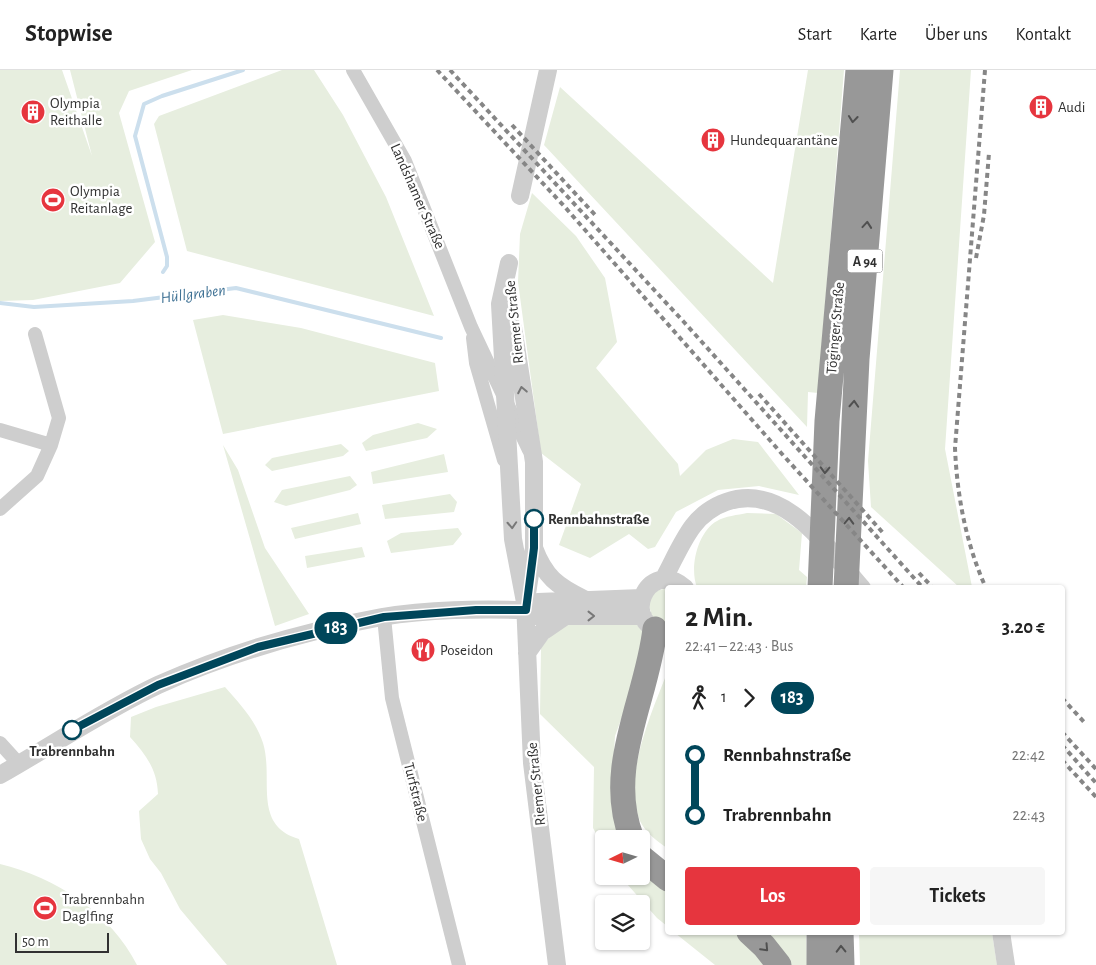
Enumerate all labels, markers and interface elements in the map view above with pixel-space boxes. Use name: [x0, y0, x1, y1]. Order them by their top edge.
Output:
text: Stopwise: [25, 22, 112, 46]
text: Start: [798, 26, 832, 44]
text: Karte: [860, 26, 897, 44]
text: Über uns: [925, 26, 988, 44]
text: Kontakt: [1016, 26, 1071, 44]
building icon: Audi: [1028, 94, 1054, 120]
place label: Olympia Reithalle: [50, 96, 102, 128]
building icon: Olympia Reithalle: [20, 99, 46, 125]
place label: Audi: [1058, 100, 1085, 115]
one-way arrow: [848, 115, 859, 123]
building icon: Hundequarantäne: [700, 127, 726, 153]
place label: Hundequarantäne: [730, 133, 838, 148]
street label: Landshamer Straße: [388, 141, 448, 251]
place label: Olympia Reitanlage: [70, 184, 133, 216]
sports icon: Olympia Reitanlage: [40, 187, 66, 213]
one-way arrow: [862, 220, 873, 228]
road number: A 94: [848, 250, 882, 272]
street label: Riemer Straße: [503, 279, 526, 364]
street label: Töginger Straße: [824, 281, 847, 375]
water label: Hüllgraben: [160, 282, 227, 306]
one-way arrow: [518, 386, 528, 395]
one-way arrow: [849, 400, 860, 408]
one-way arrow: [820, 466, 831, 474]
marker: Rennbahnstraße: [524, 509, 544, 529]
place label: Rennbahnstraße: [548, 512, 649, 527]
one-way arrow: [843, 517, 854, 525]
one-way arrow: [507, 521, 518, 529]
text: 2 Min.: [685, 604, 753, 632]
one-way arrow: [587, 611, 595, 622]
line badge: 183: [307, 612, 365, 644]
text: 3.20 €: [1002, 618, 1045, 637]
text: 183: [324, 619, 348, 637]
restaurant icon: Poseidon: [410, 637, 436, 663]
text: 22:41 – 22:43 · Bus: [685, 638, 793, 654]
place label: Poseidon: [440, 643, 493, 658]
icon: walk: [685, 684, 713, 712]
icon: forward: [735, 684, 763, 712]
text: 1: [721, 689, 727, 705]
text: 183: [781, 689, 804, 707]
marker: Trabrennbahn: [62, 720, 82, 740]
street label: Riemer Straße: [525, 741, 548, 826]
place label: Trabrennbahn: [29, 744, 115, 759]
text: Rennbahnstraße: [723, 746, 851, 765]
text: 22:42: [1012, 747, 1045, 763]
street label: Turfstraße: [401, 761, 430, 823]
text: Trabrennbahn: [723, 806, 832, 825]
text: 22:43: [1012, 807, 1045, 823]
north arrow: [595, 830, 650, 885]
map controls: [595, 830, 650, 950]
button: Los: [685, 867, 860, 925]
button: Tickets: [870, 867, 1045, 925]
place label: Trabrennbahn Daglfing: [62, 892, 145, 924]
sports icon: Trabrennbahn Daglfing: [32, 895, 58, 921]
button: layers: [595, 895, 650, 950]
scale bar: [15, 930, 109, 953]
text: 50 m: [22, 935, 49, 949]
one-way arrow: [759, 942, 768, 951]
one-way arrow: [836, 944, 847, 952]

